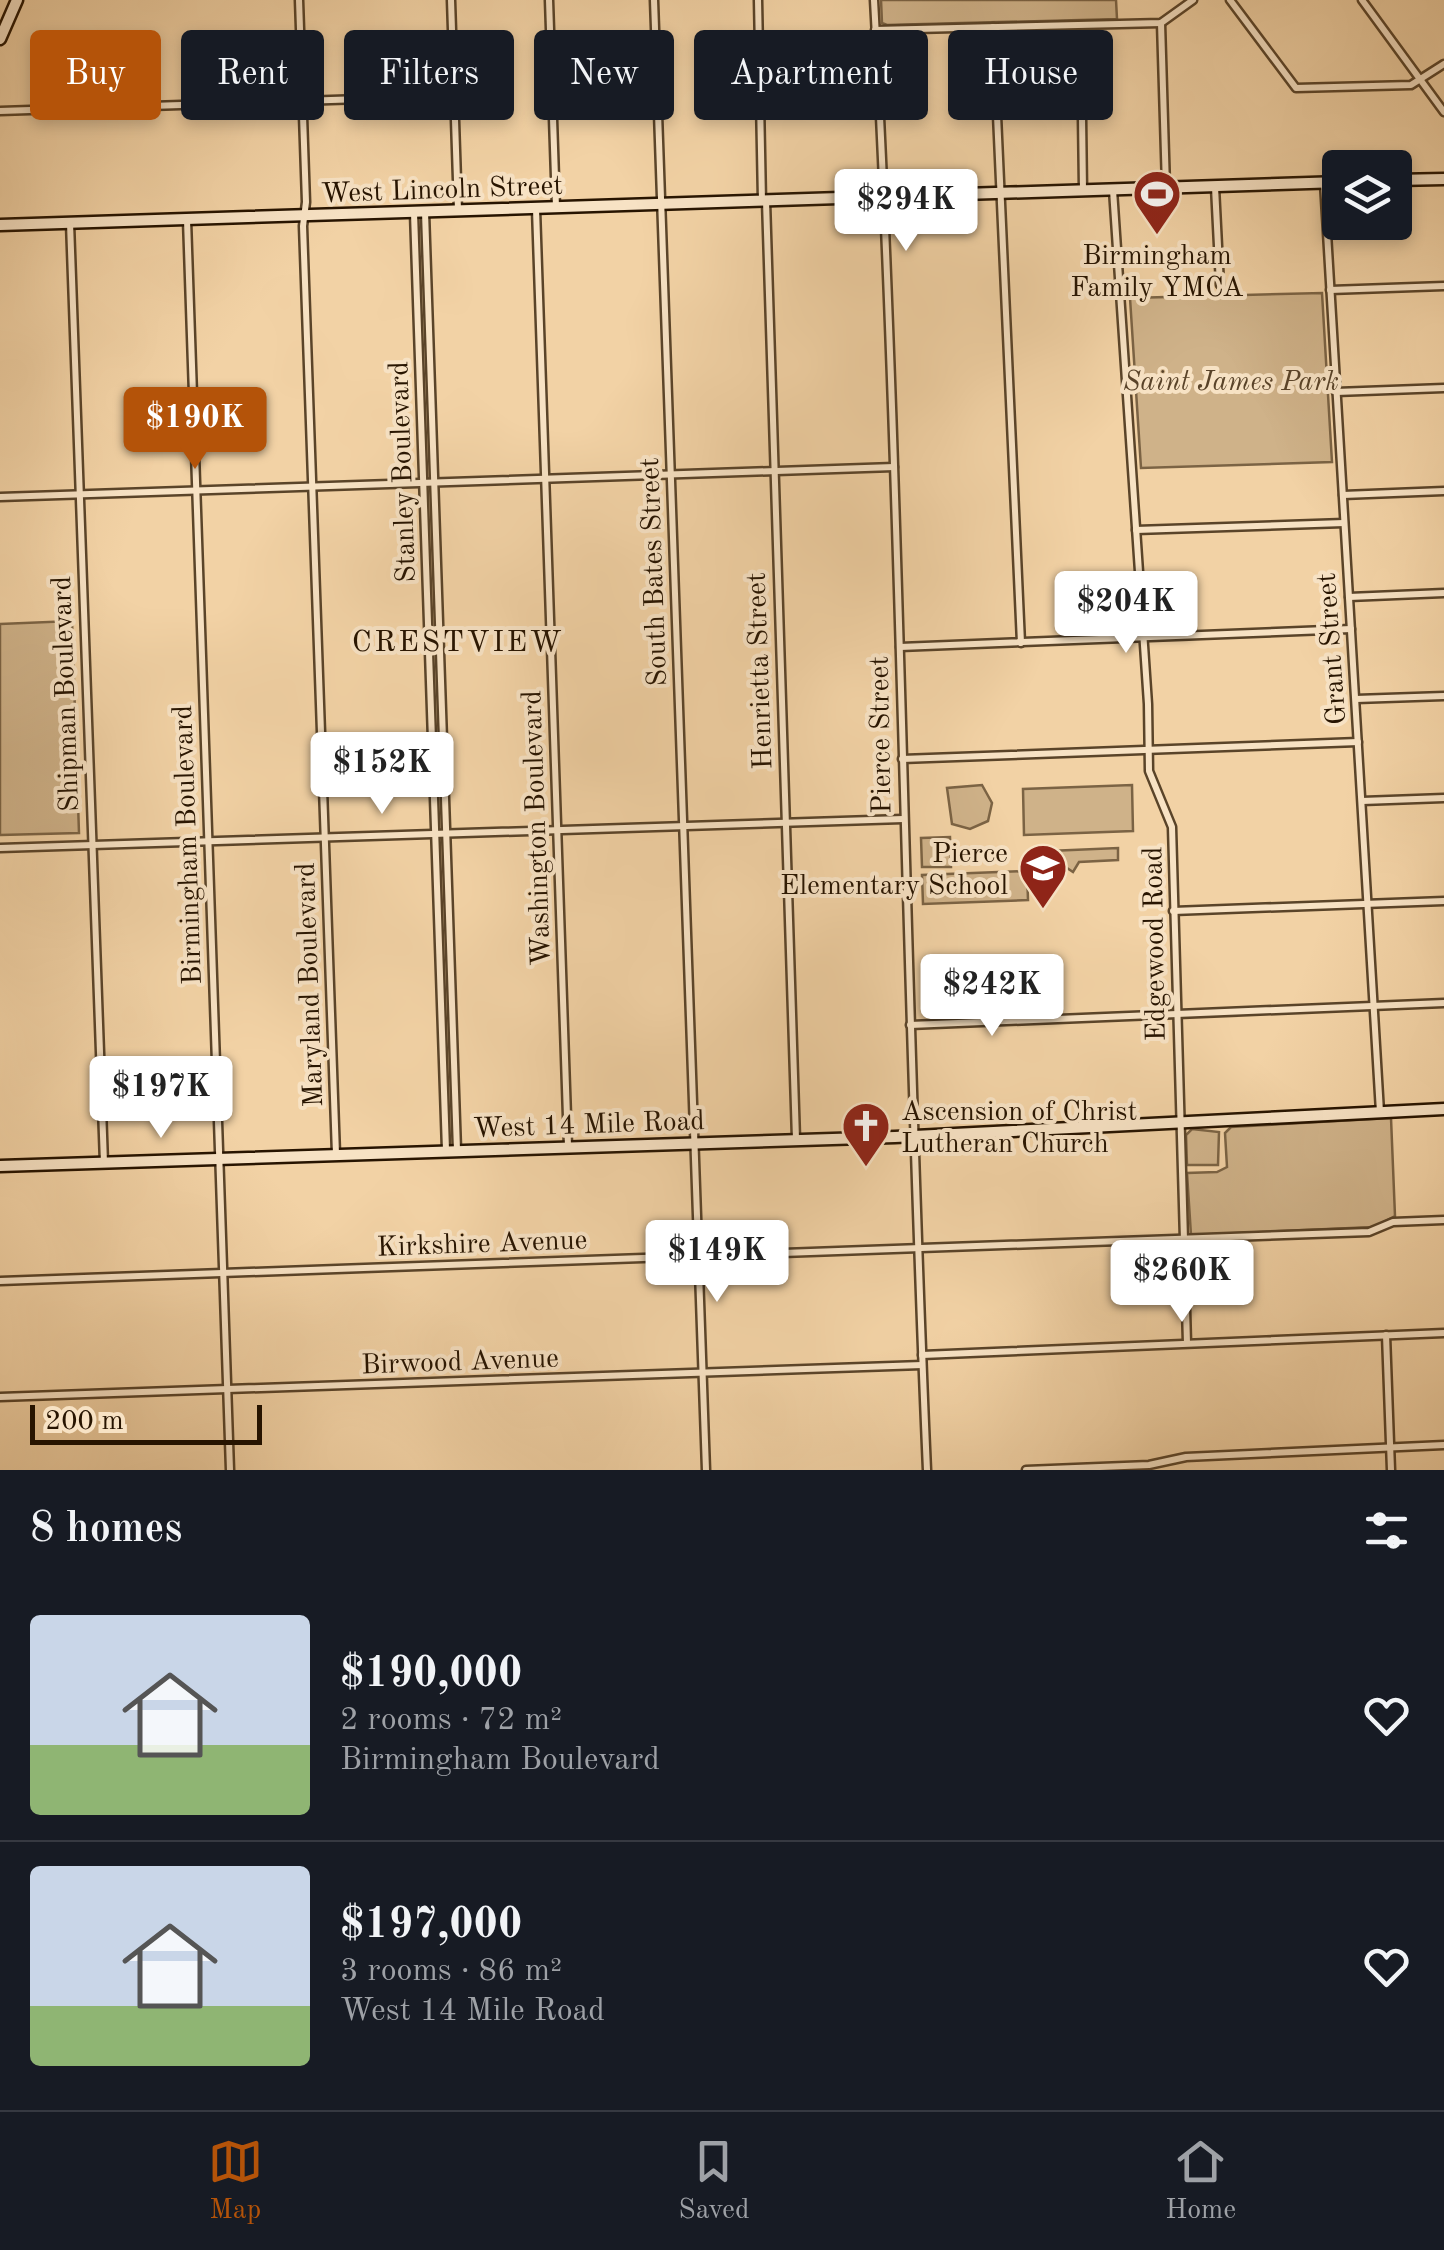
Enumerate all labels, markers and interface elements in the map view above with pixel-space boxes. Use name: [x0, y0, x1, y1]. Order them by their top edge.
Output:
chip: Buy: [30, 30, 161, 120]
chip: Rent: [181, 30, 324, 120]
chip: Filters: [344, 30, 514, 120]
chip: New: [534, 30, 674, 120]
chip: Apartment: [694, 30, 928, 120]
chip: House: [948, 30, 1113, 120]
map controls: [1322, 150, 1412, 240]
button: layers: [1322, 150, 1412, 240]
sports icon: Birmingham Family YMCA: [1131, 168, 1183, 236]
pin: $294K: [836, 169, 976, 254]
street label: West Lincoln Street: [321, 173, 564, 209]
text: $294K: [857, 185, 955, 217]
place label: Birmingham Family YMCA: [1070, 243, 1244, 303]
street label: Stanley Boulevard: [386, 361, 422, 583]
park label: Saint James Park: [1123, 369, 1339, 397]
pin: $190K: [125, 387, 265, 472]
text: $190K: [146, 403, 244, 435]
street label: South Bates Street: [637, 457, 673, 687]
pin: $204K: [1056, 571, 1196, 656]
street label: Henrietta Street: [744, 572, 778, 770]
street label: Grant Street: [1314, 572, 1352, 726]
street label: Shipman Boulevard: [49, 575, 85, 812]
text: $204K: [1077, 587, 1175, 619]
district label: CRESTVIEW: [352, 628, 564, 658]
street label: Pierce Street: [867, 656, 897, 814]
street label: Washington Boulevard: [519, 690, 557, 966]
street label: Birmingham Boulevard: [170, 704, 208, 985]
pin: $152K: [312, 732, 452, 817]
text: $152K: [333, 748, 431, 780]
place label: Pierce Elementary School: [780, 841, 1008, 901]
school or university icon: Pierce Elementary School: [1017, 842, 1069, 910]
street label: Edgewood Road: [1140, 846, 1172, 1042]
street label: Maryland Boulevard: [293, 862, 329, 1108]
pin: $242K: [922, 954, 1062, 1039]
text: $242K: [943, 970, 1041, 1002]
pin: $197K: [91, 1056, 231, 1141]
text: $197K: [112, 1072, 210, 1104]
place label: Ascension of Christ Lutheran Church: [901, 1099, 1137, 1159]
church icon: Ascension of Christ Lutheran Church: [840, 1100, 892, 1168]
street label: West 14 Mile Road: [473, 1108, 705, 1144]
pin: $149K: [647, 1220, 787, 1305]
street label: Kirkshire Avenue: [376, 1227, 588, 1263]
text: $149K: [668, 1236, 766, 1268]
pin: $260K: [1112, 1240, 1252, 1325]
text: $260K: [1133, 1256, 1231, 1288]
street label: Birwood Avenue: [361, 1346, 559, 1380]
scale bar: [30, 1400, 262, 1444]
text: 200 m: [45, 1408, 124, 1436]
icon: filters: [1359, 1503, 1414, 1558]
text: 8 homes: [30, 1509, 182, 1551]
text: $190,000: [340, 1654, 522, 1696]
icon: home: [110, 1655, 230, 1775]
icon: heart: [1359, 1688, 1414, 1743]
text: 2 rooms · 72 m²: [340, 1705, 562, 1737]
text: Birmingham Boulevard: [340, 1745, 660, 1777]
text: $197,000: [340, 1905, 522, 1947]
icon: home: [110, 1906, 230, 2026]
icon: heart: [1359, 1939, 1414, 1994]
text: 3 rooms · 86 m²: [340, 1956, 562, 1988]
text: West 14 Mile Road: [340, 1996, 605, 2028]
tab: Map: [208, 2134, 263, 2229]
tab: Saved: [678, 2134, 750, 2229]
tab: Home: [1165, 2134, 1236, 2229]

